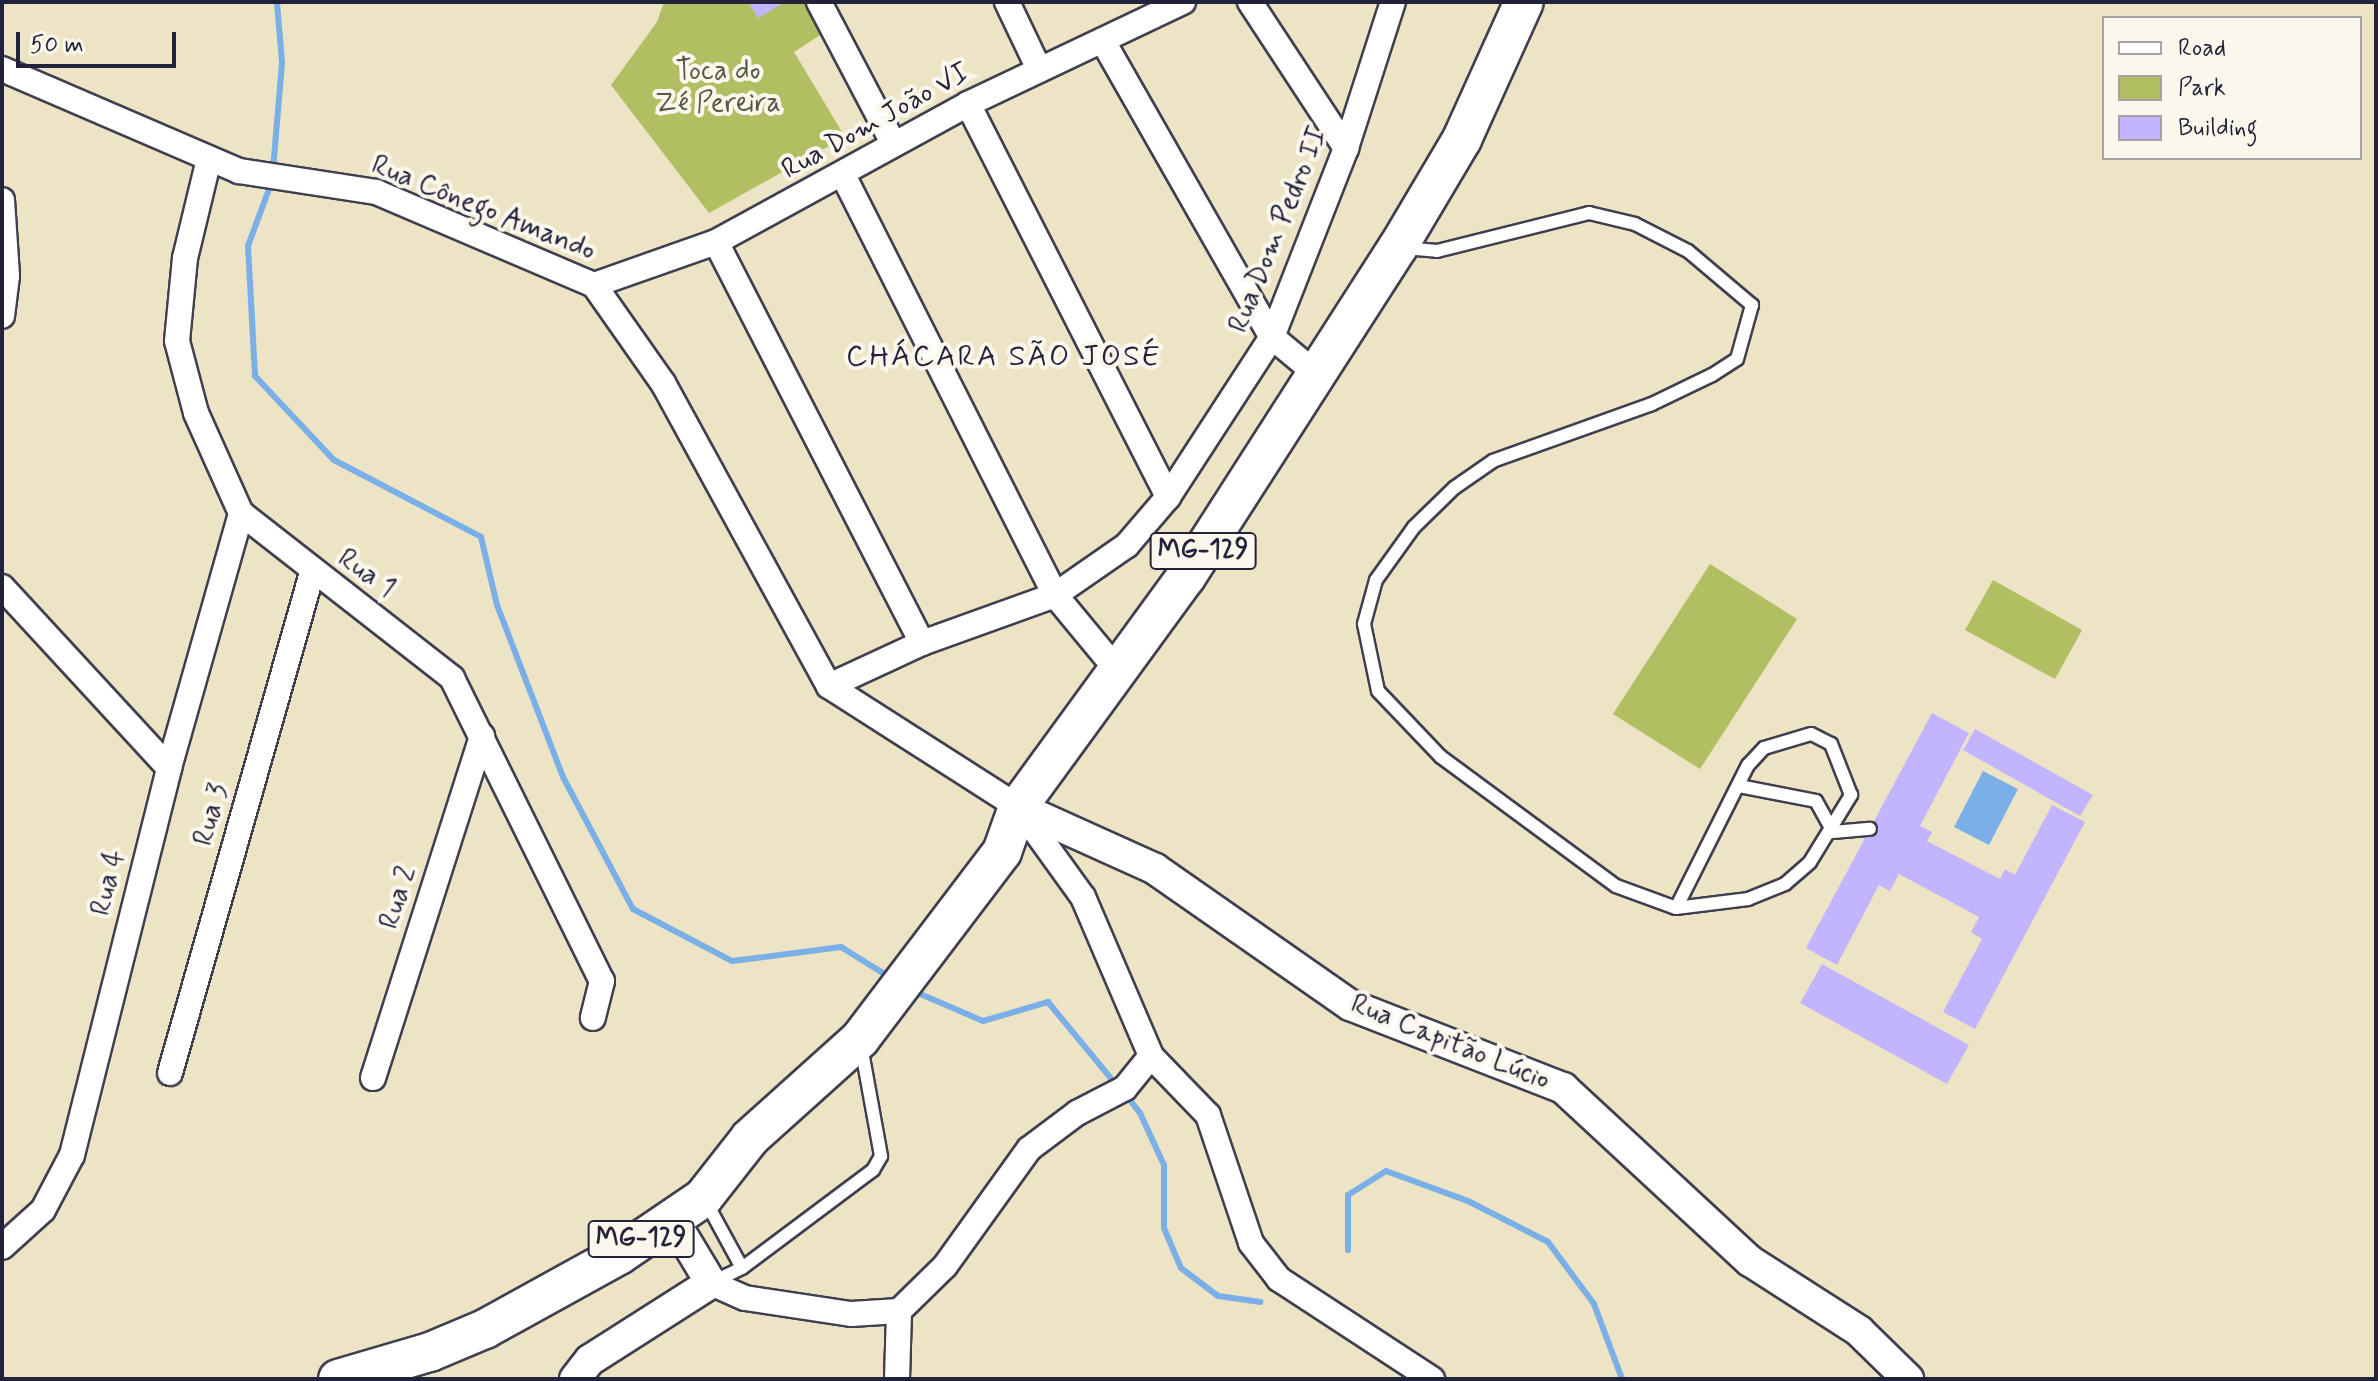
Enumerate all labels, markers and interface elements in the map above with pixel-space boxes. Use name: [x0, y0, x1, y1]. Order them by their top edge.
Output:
scale bar: [20, 16, 180, 66]
legend: [2102, 16, 2362, 160]
text: 50 m: [30, 30, 84, 61]
text: Road: [2178, 33, 2226, 64]
park label: Toca do Zé Pereira: [655, 55, 781, 121]
street label: Rua Dom João VI: [777, 57, 975, 187]
text: Park: [2178, 73, 2226, 104]
text: Building: [2178, 113, 2258, 144]
street label: Rua Dom Pedro II: [1222, 122, 1336, 338]
street label: Rua Cônego Amando: [367, 149, 599, 269]
district label: CHÁCARA SÃO JOSÉ: [849, 339, 1159, 375]
road number: MG-129: [1149, 529, 1257, 573]
street label: Rua 1: [331, 542, 401, 606]
street label: Rua 3: [187, 780, 237, 850]
street label: Rua 4: [85, 847, 133, 919]
street label: Rua 2: [373, 862, 425, 934]
street label: Rua Capitão Lúcio: [1347, 988, 1553, 1098]
road number: MG-129: [587, 1217, 695, 1261]

